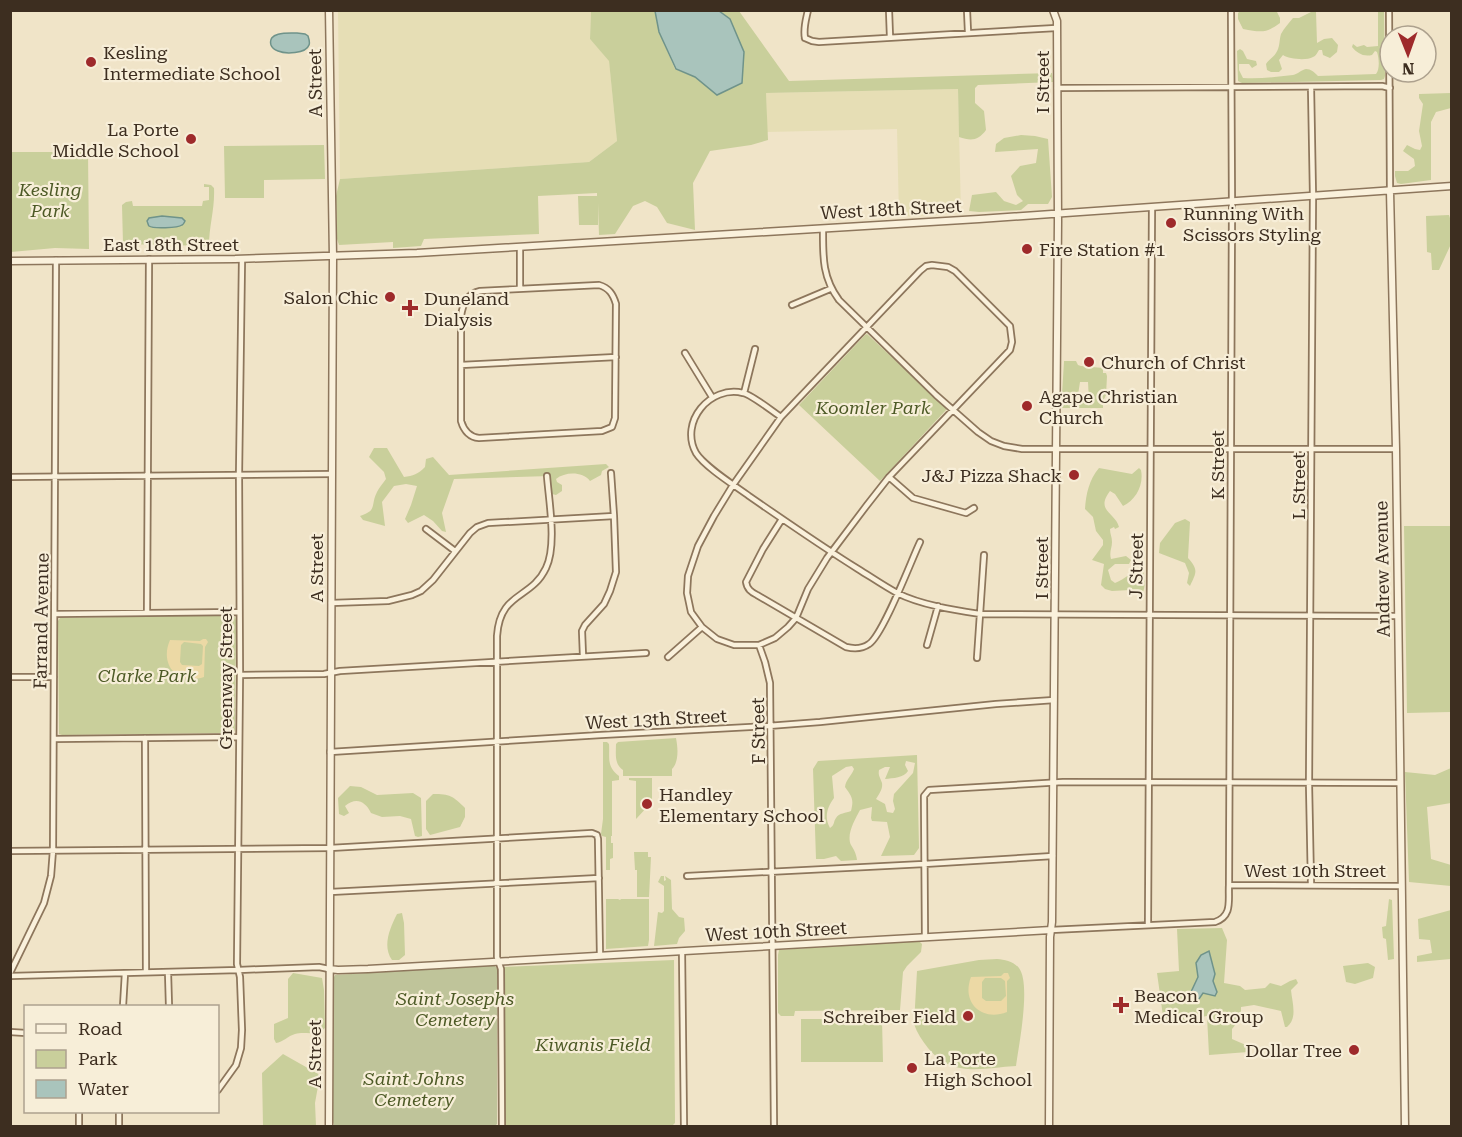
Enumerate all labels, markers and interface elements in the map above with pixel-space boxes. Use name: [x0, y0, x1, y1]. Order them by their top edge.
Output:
north arrow: [1378, 24, 1438, 84]
place label: Kesling Intermediate School: [103, 42, 281, 84]
street label: A Street: [304, 48, 326, 118]
street label: I Street: [1032, 50, 1053, 113]
marker: Kesling Intermediate School: [84, 55, 98, 69]
text: N: [1402, 59, 1415, 78]
place label: La Porte Middle School: [52, 119, 179, 161]
marker: La Porte Middle School: [184, 132, 198, 146]
park label: Kesling Park: [17, 179, 82, 221]
street label: West 18th Street: [820, 195, 963, 223]
place label: Running With Scissors Styling: [1183, 203, 1321, 245]
marker: Running With Scissors Styling: [1164, 216, 1178, 230]
street label: East 18th Street: [103, 234, 239, 255]
place label: Fire Station #1: [1039, 239, 1166, 260]
marker: Fire Station #1: [1020, 242, 1034, 256]
place label: Salon Chic: [284, 287, 378, 308]
place label: Duneland Dialysis: [424, 288, 509, 330]
marker: Salon Chic: [383, 290, 397, 304]
marker: Duneland Dialysis: [401, 299, 419, 317]
place label: Church of Christ: [1101, 352, 1246, 373]
marker: Church of Christ: [1082, 355, 1096, 369]
place label: Agape Christian Church: [1039, 386, 1178, 428]
park label: Koomler Park: [815, 397, 931, 418]
marker: Agape Christian Church: [1020, 399, 1034, 413]
street label: K Street: [1207, 430, 1228, 500]
street label: L Street: [1288, 452, 1309, 520]
place label: J&J Pizza Shack: [922, 465, 1062, 486]
marker: J&J Pizza Shack: [1067, 468, 1081, 482]
street label: Andrew Avenue: [1370, 500, 1394, 637]
street label: J Street: [1125, 532, 1147, 599]
street label: A Street: [306, 533, 327, 602]
street label: I Street: [1031, 536, 1052, 599]
street label: Farrand Avenue: [29, 553, 53, 689]
street label: Greenway Street: [215, 606, 236, 750]
park label: Clarke Park: [98, 665, 196, 686]
street label: F Street: [747, 697, 769, 765]
street label: West 13th Street: [585, 705, 728, 733]
place label: Handley Elementary School: [659, 784, 824, 826]
marker: Handley Elementary School: [640, 797, 654, 811]
street label: West 10th Street: [1244, 860, 1386, 881]
street label: West 10th Street: [705, 917, 848, 945]
place label: Beacon Medical Group: [1134, 985, 1264, 1027]
park label: Saint Josephs Cemetery: [395, 988, 514, 1030]
marker: Beacon Medical Group: [1112, 996, 1130, 1014]
legend: [24, 1005, 219, 1113]
place label: Schreiber Field: [823, 1006, 956, 1027]
marker: Schreiber Field: [961, 1009, 975, 1023]
text: Road: [78, 1018, 123, 1039]
street label: A Street: [304, 1019, 325, 1088]
park label: Kiwanis Field: [534, 1034, 651, 1055]
place label: Dollar Tree: [1245, 1040, 1342, 1061]
marker: Dollar Tree: [1347, 1043, 1361, 1057]
text: Park: [78, 1048, 118, 1069]
place label: La Porte High School: [924, 1048, 1032, 1090]
marker: La Porte High School: [905, 1061, 919, 1075]
park label: Saint Johns Cemetery: [363, 1068, 464, 1110]
text: Water: [78, 1078, 129, 1099]

